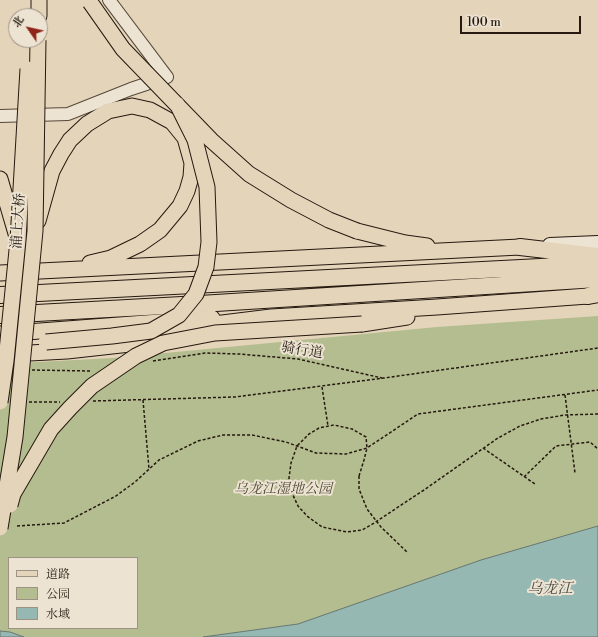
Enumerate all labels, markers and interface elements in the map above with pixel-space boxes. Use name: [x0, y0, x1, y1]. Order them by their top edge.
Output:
north arrow: [8, 8, 48, 48]
scale bar: [462, 8, 583, 34]
text: 北: [10, 13, 28, 30]
text: 100 m: [467, 15, 501, 30]
street label: 浦上大桥: [9, 192, 29, 250]
street label: 骑行道: [280, 339, 324, 363]
park label: 乌龙江湿地公园: [234, 482, 332, 498]
legend: [8, 557, 138, 629]
text: 道路: [46, 567, 70, 582]
water label: 乌龙江: [528, 580, 572, 598]
text: 公园: [46, 587, 70, 602]
text: 水域: [46, 607, 70, 622]

